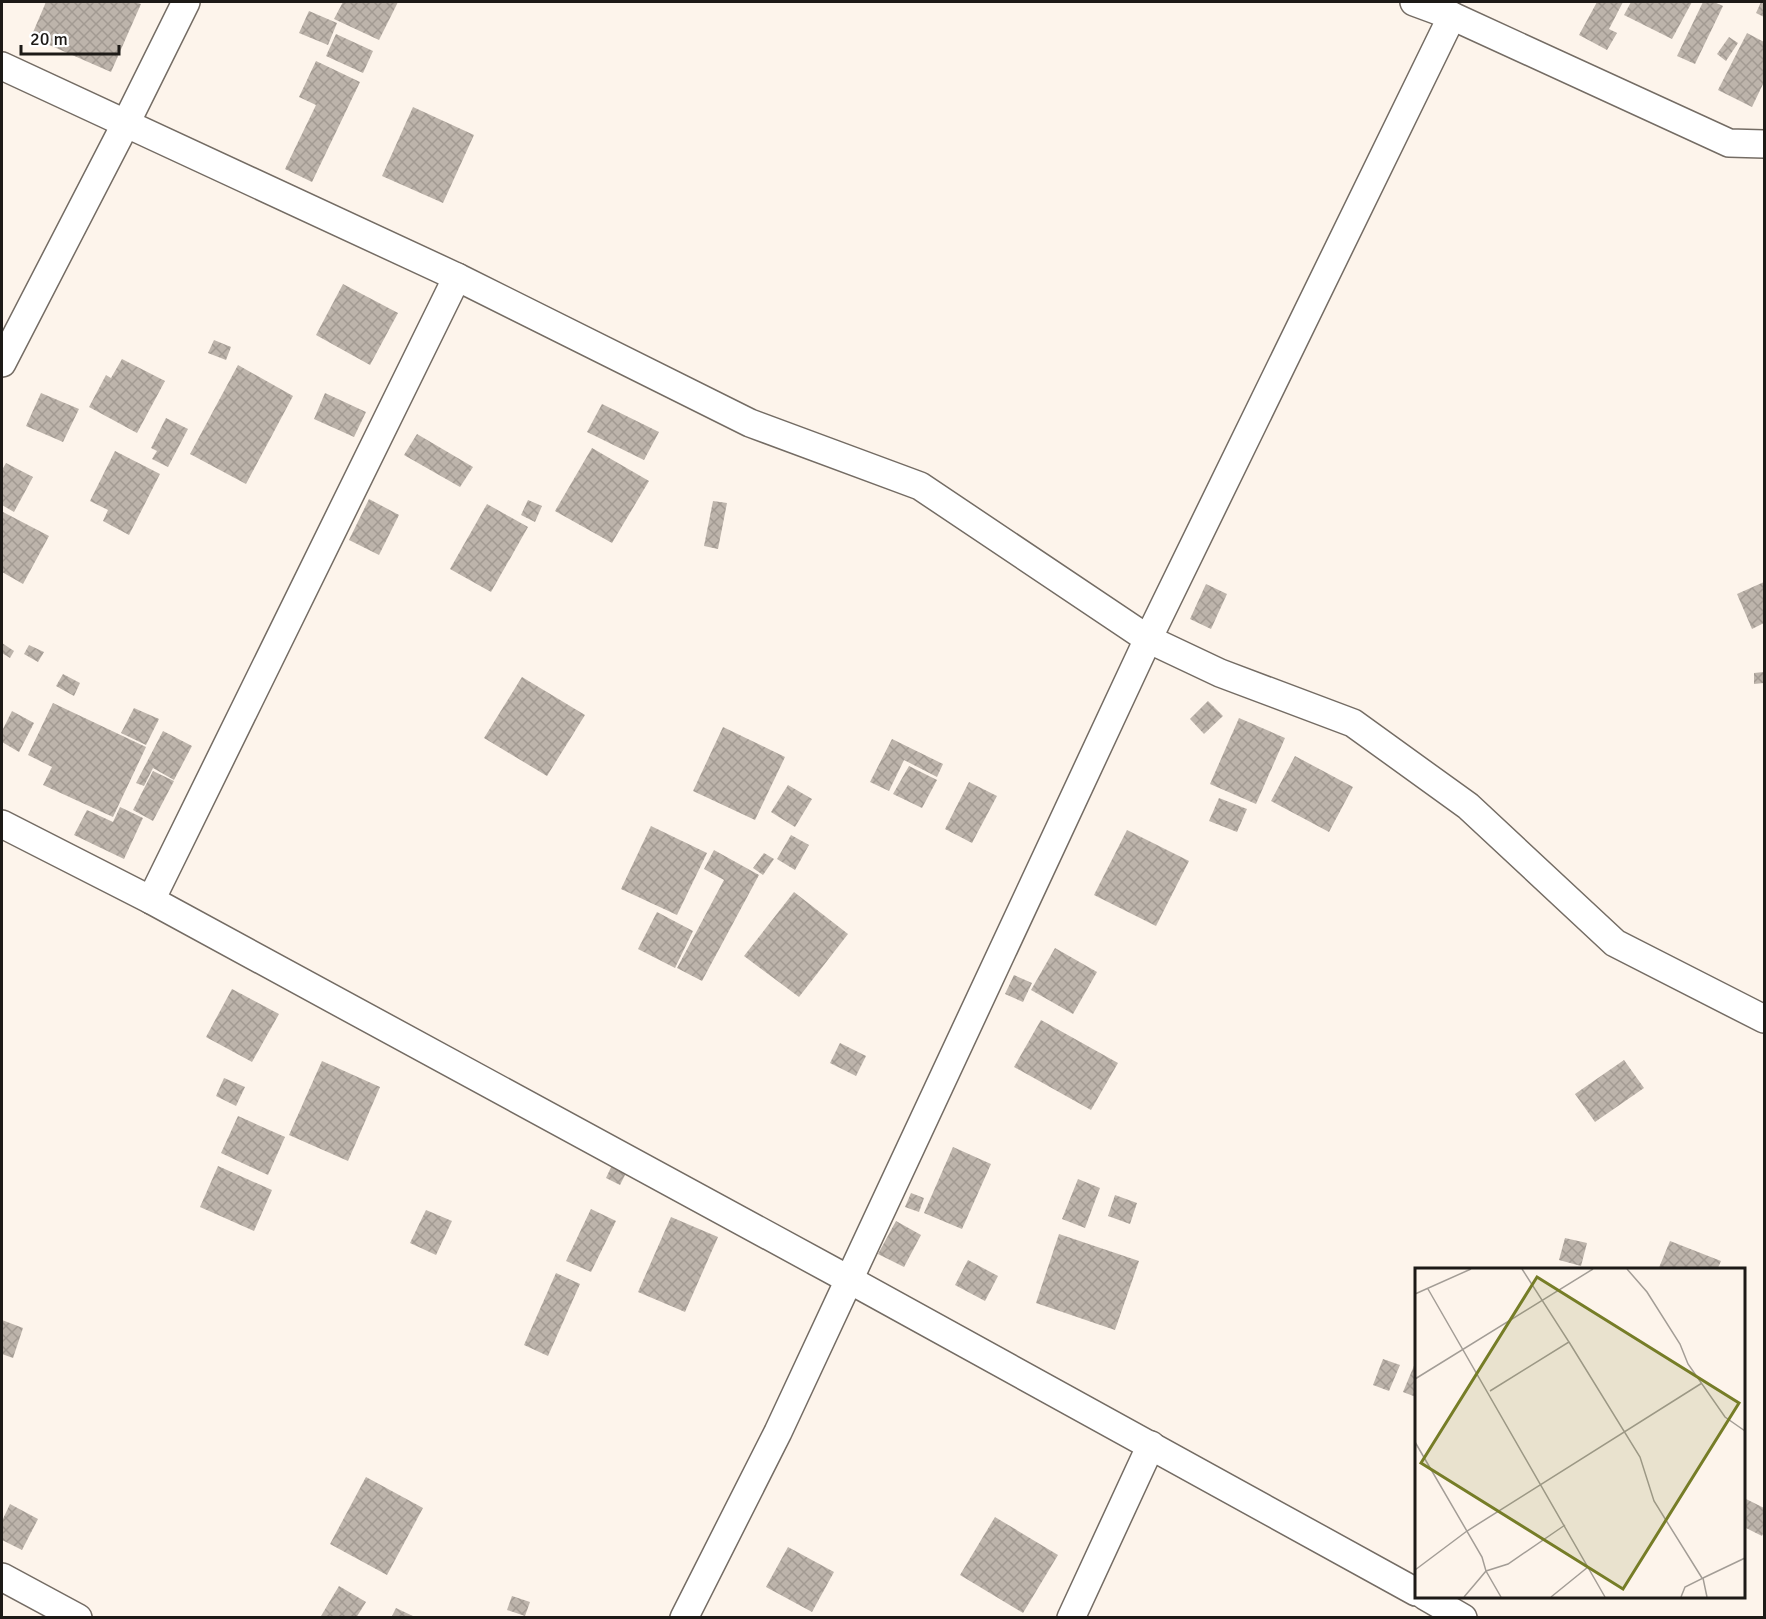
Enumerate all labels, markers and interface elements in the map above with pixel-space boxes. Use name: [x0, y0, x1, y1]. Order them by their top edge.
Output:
scale bar: [21, 18, 118, 56]
text: 20 m: [30, 28, 68, 50]
inset map: [1415, 1268, 1745, 1598]

